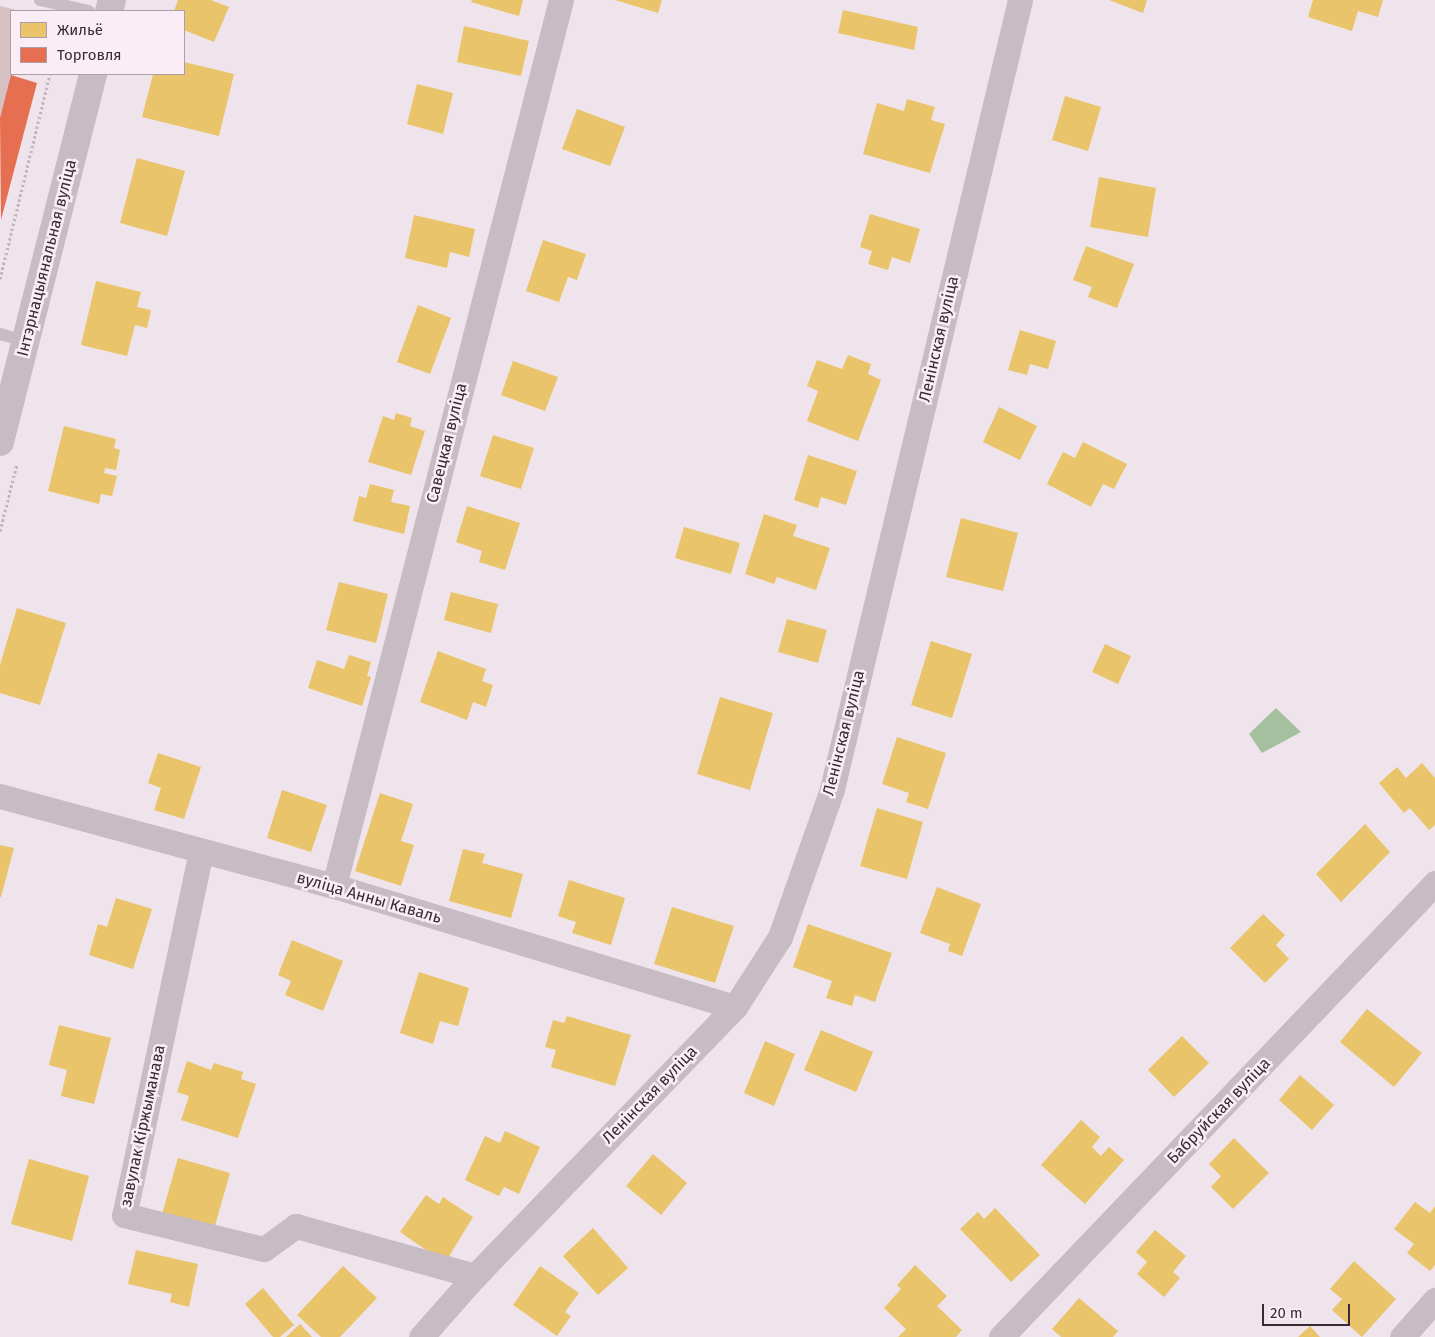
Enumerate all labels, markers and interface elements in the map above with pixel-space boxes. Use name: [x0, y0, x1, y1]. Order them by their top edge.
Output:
legend: [10, 10, 185, 75]
text: Жильё: [57, 21, 103, 39]
text: Торговля: [57, 46, 122, 64]
street label: Інтэрнацыянальная вуліца: [13, 158, 81, 358]
street label: Ленінская вуліца: [915, 274, 963, 404]
street label: Савецкая вуліца: [423, 381, 471, 505]
street label: Ленінская вуліца: [819, 668, 869, 798]
street label: вуліца Анны Каваль: [294, 868, 444, 928]
street label: Ленінская вуліца: [598, 1042, 702, 1148]
street label: завулак Кіржыманава: [116, 1043, 170, 1209]
street label: Бабруйская вуліца: [1164, 1054, 1274, 1168]
scale bar: [1265, 1294, 1352, 1326]
text: 20 m: [1270, 1304, 1303, 1322]

